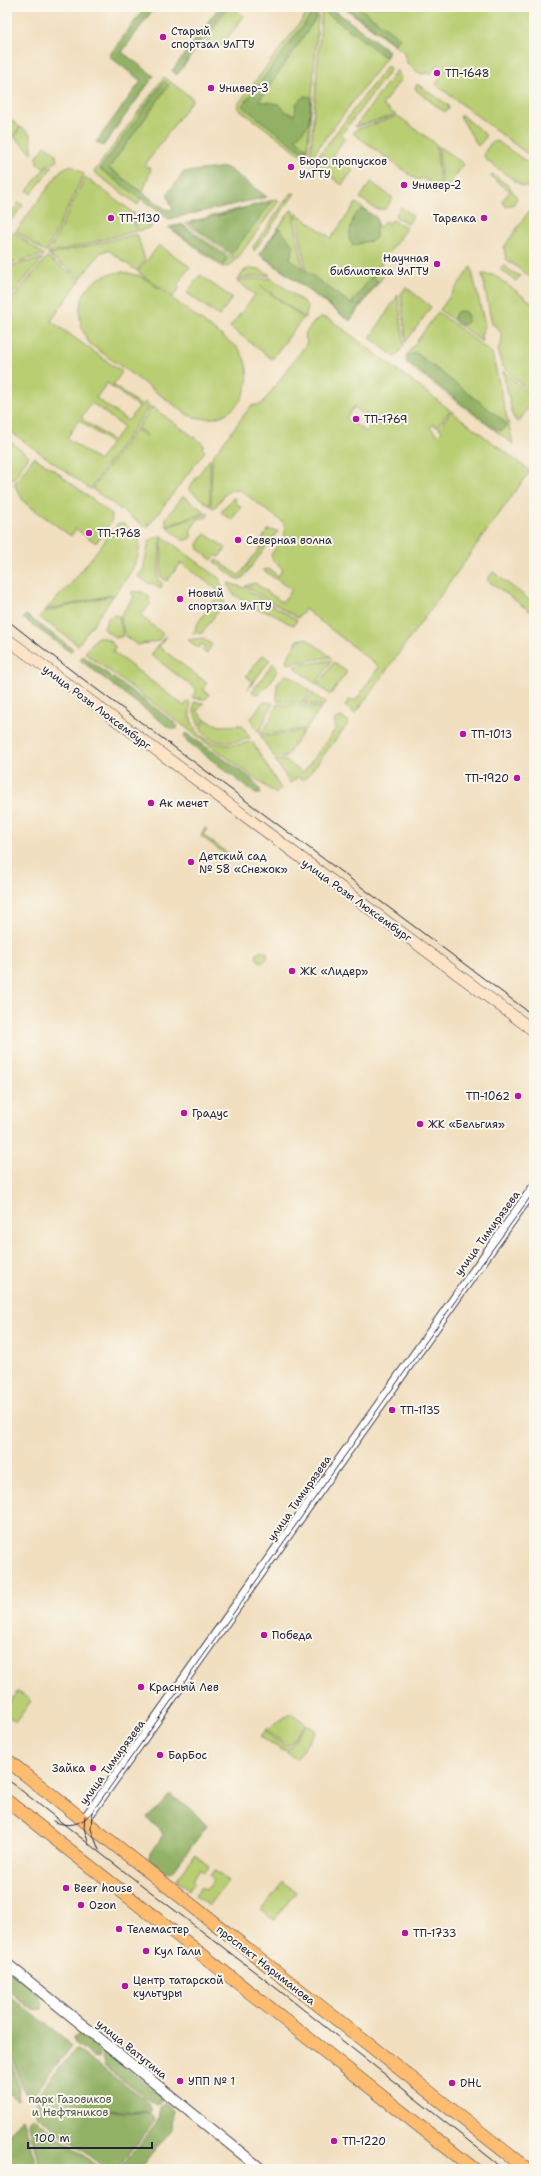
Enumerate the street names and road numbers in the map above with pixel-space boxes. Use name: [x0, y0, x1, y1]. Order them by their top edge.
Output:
street label: улица Розы Люксембург: [39, 661, 154, 753]
street label: улица Розы Люксембург: [299, 855, 415, 946]
street label: улица Тимирязева: [451, 1188, 524, 1279]
street label: улица Тимирязева: [264, 1452, 335, 1544]
street label: улица Тимирязева: [76, 1717, 149, 1808]
street label: проспект Нариманова: [213, 1922, 318, 2009]
street label: улица Ватутина: [93, 2016, 170, 2083]

